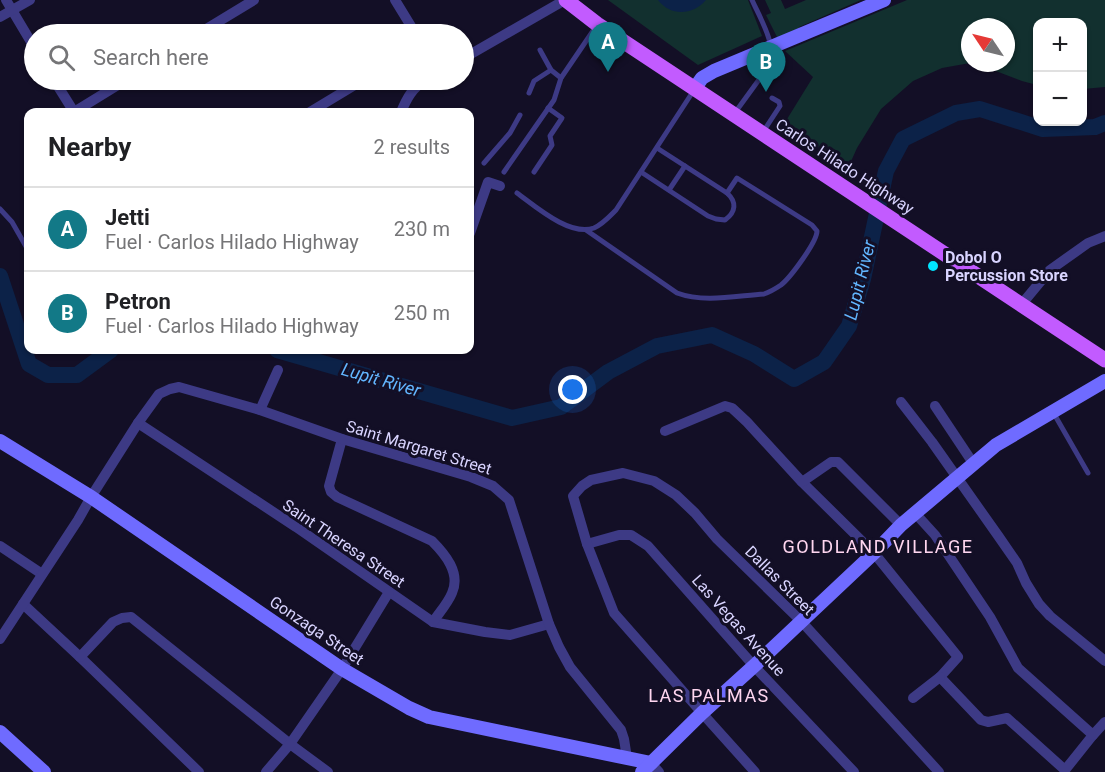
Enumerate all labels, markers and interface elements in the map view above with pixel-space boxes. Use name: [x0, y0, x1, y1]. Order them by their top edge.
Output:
north arrow: [961, 18, 1015, 72]
map controls: [1033, 18, 1087, 126]
button: +: [1033, 18, 1087, 72]
pin: A: [588, 22, 628, 72]
search box: [24, 24, 474, 90]
icon: search: [45, 41, 78, 74]
pin: B: [746, 42, 786, 92]
text: Search here: [93, 45, 209, 70]
button: −: [1033, 72, 1087, 126]
street label: Carlos Hilado Highway: [772, 115, 918, 218]
text: Nearby: [48, 132, 131, 162]
text: 2 results: [374, 135, 450, 159]
text: Jetti: [105, 205, 150, 230]
text: A: [61, 217, 74, 241]
text: 230 m: [394, 217, 450, 241]
text: Fuel · Carlos Hilado Highway: [105, 230, 359, 254]
water label: Lupit River: [839, 237, 880, 322]
place label: Dobol O Percussion Store: [945, 248, 1068, 285]
marker: Dobol O Percussion Store: [926, 259, 940, 273]
text: Petron: [105, 289, 171, 314]
text: B: [61, 301, 74, 325]
text: 250 m: [394, 301, 450, 325]
text: Fuel · Carlos Hilado Highway: [105, 314, 359, 338]
water label: Lupit River: [339, 358, 424, 401]
your location: [558, 375, 587, 404]
street label: Saint Margaret Street: [344, 416, 494, 479]
street label: Saint Theresa Street: [279, 495, 409, 591]
district label: GOLDLAND VILLAGE: [783, 536, 973, 557]
street label: Dallas Street: [741, 542, 818, 619]
street label: Las Vegas Avenue: [688, 571, 789, 680]
street label: Gonzaga Street: [266, 592, 367, 669]
district label: LAS PALMAS: [648, 685, 770, 706]

